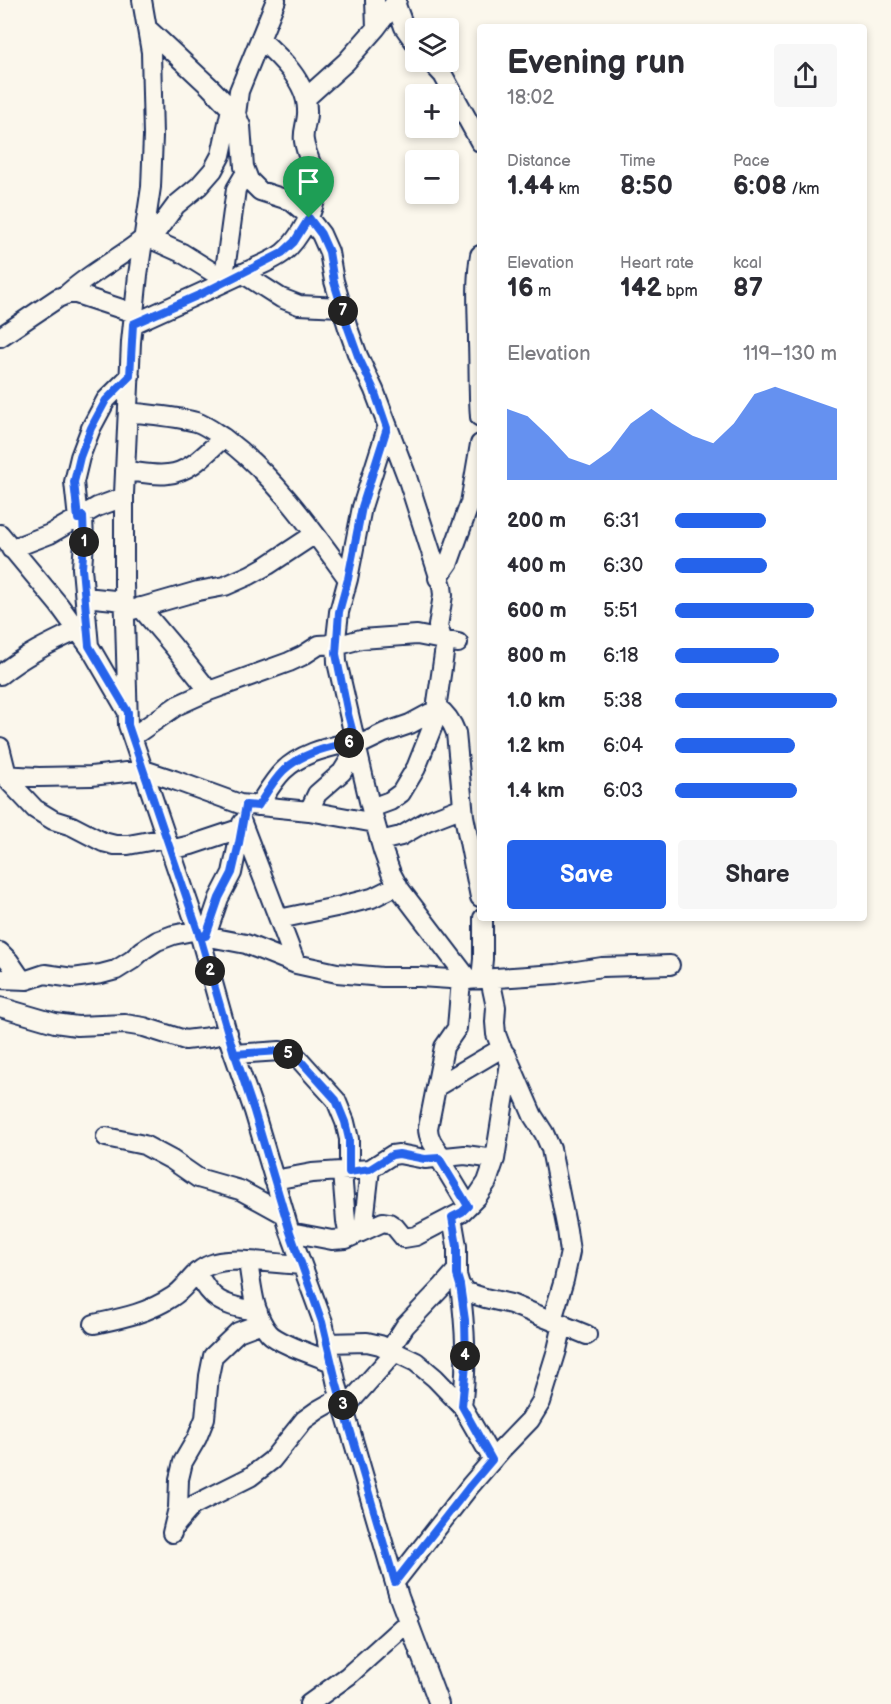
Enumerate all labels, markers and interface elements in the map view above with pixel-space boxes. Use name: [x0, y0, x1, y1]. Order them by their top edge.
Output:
map controls: [405, 18, 459, 204]
button: layers: [405, 18, 459, 72]
text: Evening run: [507, 43, 685, 83]
button: share: [774, 44, 837, 107]
button: +: [405, 84, 459, 138]
text: 18:02: [507, 86, 554, 110]
button: −: [405, 150, 459, 204]
text: Distance: [507, 152, 571, 171]
text: Time: [620, 152, 655, 171]
text: Pace: [733, 152, 769, 171]
pin: [283, 156, 334, 218]
icon: arrive: [292, 165, 325, 198]
text: 1.44: [507, 171, 554, 202]
text: 8:50: [620, 171, 673, 202]
text: 6:08: [733, 171, 787, 202]
text: km: [554, 180, 580, 199]
text: /km: [787, 180, 819, 199]
text: Elevation: [507, 254, 574, 273]
text: Heart rate: [620, 254, 694, 273]
text: kcal: [733, 254, 762, 273]
text: 16: [507, 273, 534, 304]
text: 142: [620, 273, 662, 304]
text: 87: [733, 273, 763, 304]
text: m: [534, 282, 551, 301]
text: bpm: [662, 282, 698, 301]
pin: 7: [328, 296, 358, 326]
text: 7: [339, 301, 347, 320]
text: Elevation: [507, 342, 590, 366]
text: 119–130 m: [743, 342, 837, 366]
text: 200 m: [507, 509, 566, 533]
text: 6:31: [603, 509, 639, 533]
pin: 1: [69, 527, 99, 557]
text: 1: [81, 532, 87, 551]
text: 400 m: [507, 554, 566, 578]
text: 6:30: [603, 554, 643, 578]
text: 600 m: [507, 599, 567, 623]
text: 5:51: [603, 599, 638, 623]
text: 800 m: [507, 644, 566, 668]
text: 6:18: [603, 644, 639, 668]
text: 1.0 km: [507, 689, 565, 713]
text: 5:38: [603, 689, 642, 713]
pin: 6: [334, 728, 364, 758]
text: 6: [344, 733, 354, 752]
text: 1.2 km: [507, 734, 565, 758]
text: 6:04: [603, 734, 643, 758]
text: 1.4 km: [507, 779, 565, 803]
text: 6:03: [603, 779, 643, 803]
button: Save: [507, 840, 666, 909]
button: Share: [678, 840, 837, 909]
pin: 2: [195, 956, 225, 986]
text: 2: [205, 961, 215, 980]
pin: 5: [273, 1039, 303, 1069]
text: 5: [283, 1044, 293, 1063]
pin: 4: [450, 1341, 480, 1371]
text: 4: [460, 1346, 470, 1365]
pin: 3: [328, 1390, 358, 1420]
text: 3: [338, 1395, 348, 1414]

